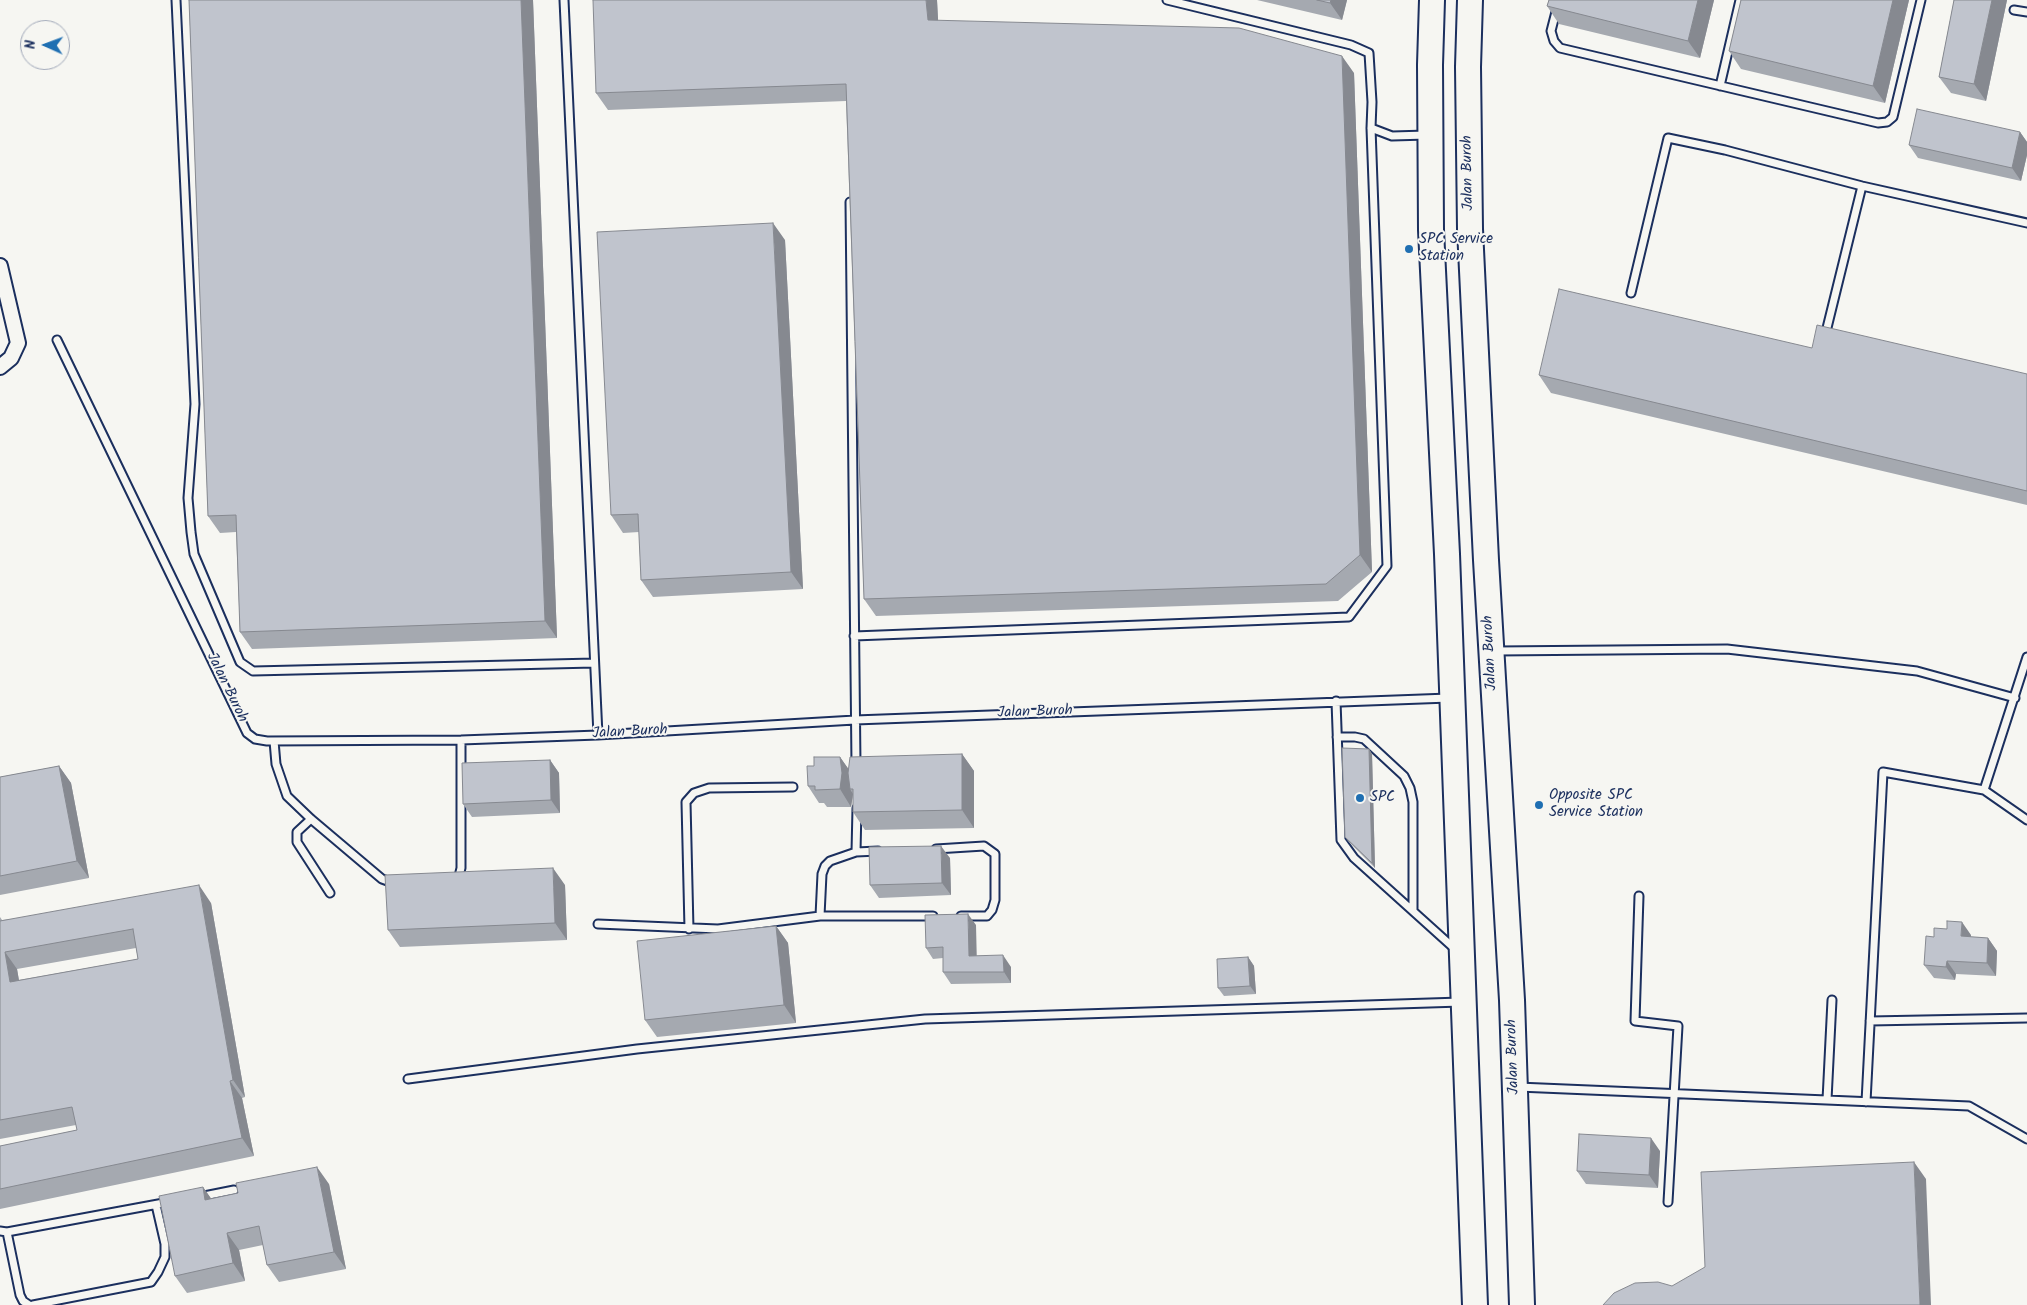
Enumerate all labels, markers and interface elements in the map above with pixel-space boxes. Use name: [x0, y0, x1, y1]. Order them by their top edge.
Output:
north arrow: [20, 20, 70, 70]
text: N: [20, 40, 42, 49]
street label: Jalan Buroh: [1459, 135, 1479, 211]
place label: SPC Service Station: [1419, 231, 1493, 266]
marker: SPC Service Station: [1403, 243, 1415, 255]
street label: Jalan Buroh: [1480, 615, 1502, 691]
street label: Jalan Buroh: [201, 650, 251, 726]
street label: Jalan Buroh: [997, 703, 1073, 723]
street label: Jalan Buroh: [592, 722, 668, 744]
place label: Opposite SPC Service Station: [1549, 787, 1643, 822]
place label: SPC: [1370, 789, 1395, 807]
marker: SPC: [1354, 792, 1366, 804]
marker: Opposite SPC Service Station: [1533, 799, 1545, 811]
street label: Jalan Buroh: [1504, 1019, 1524, 1095]

